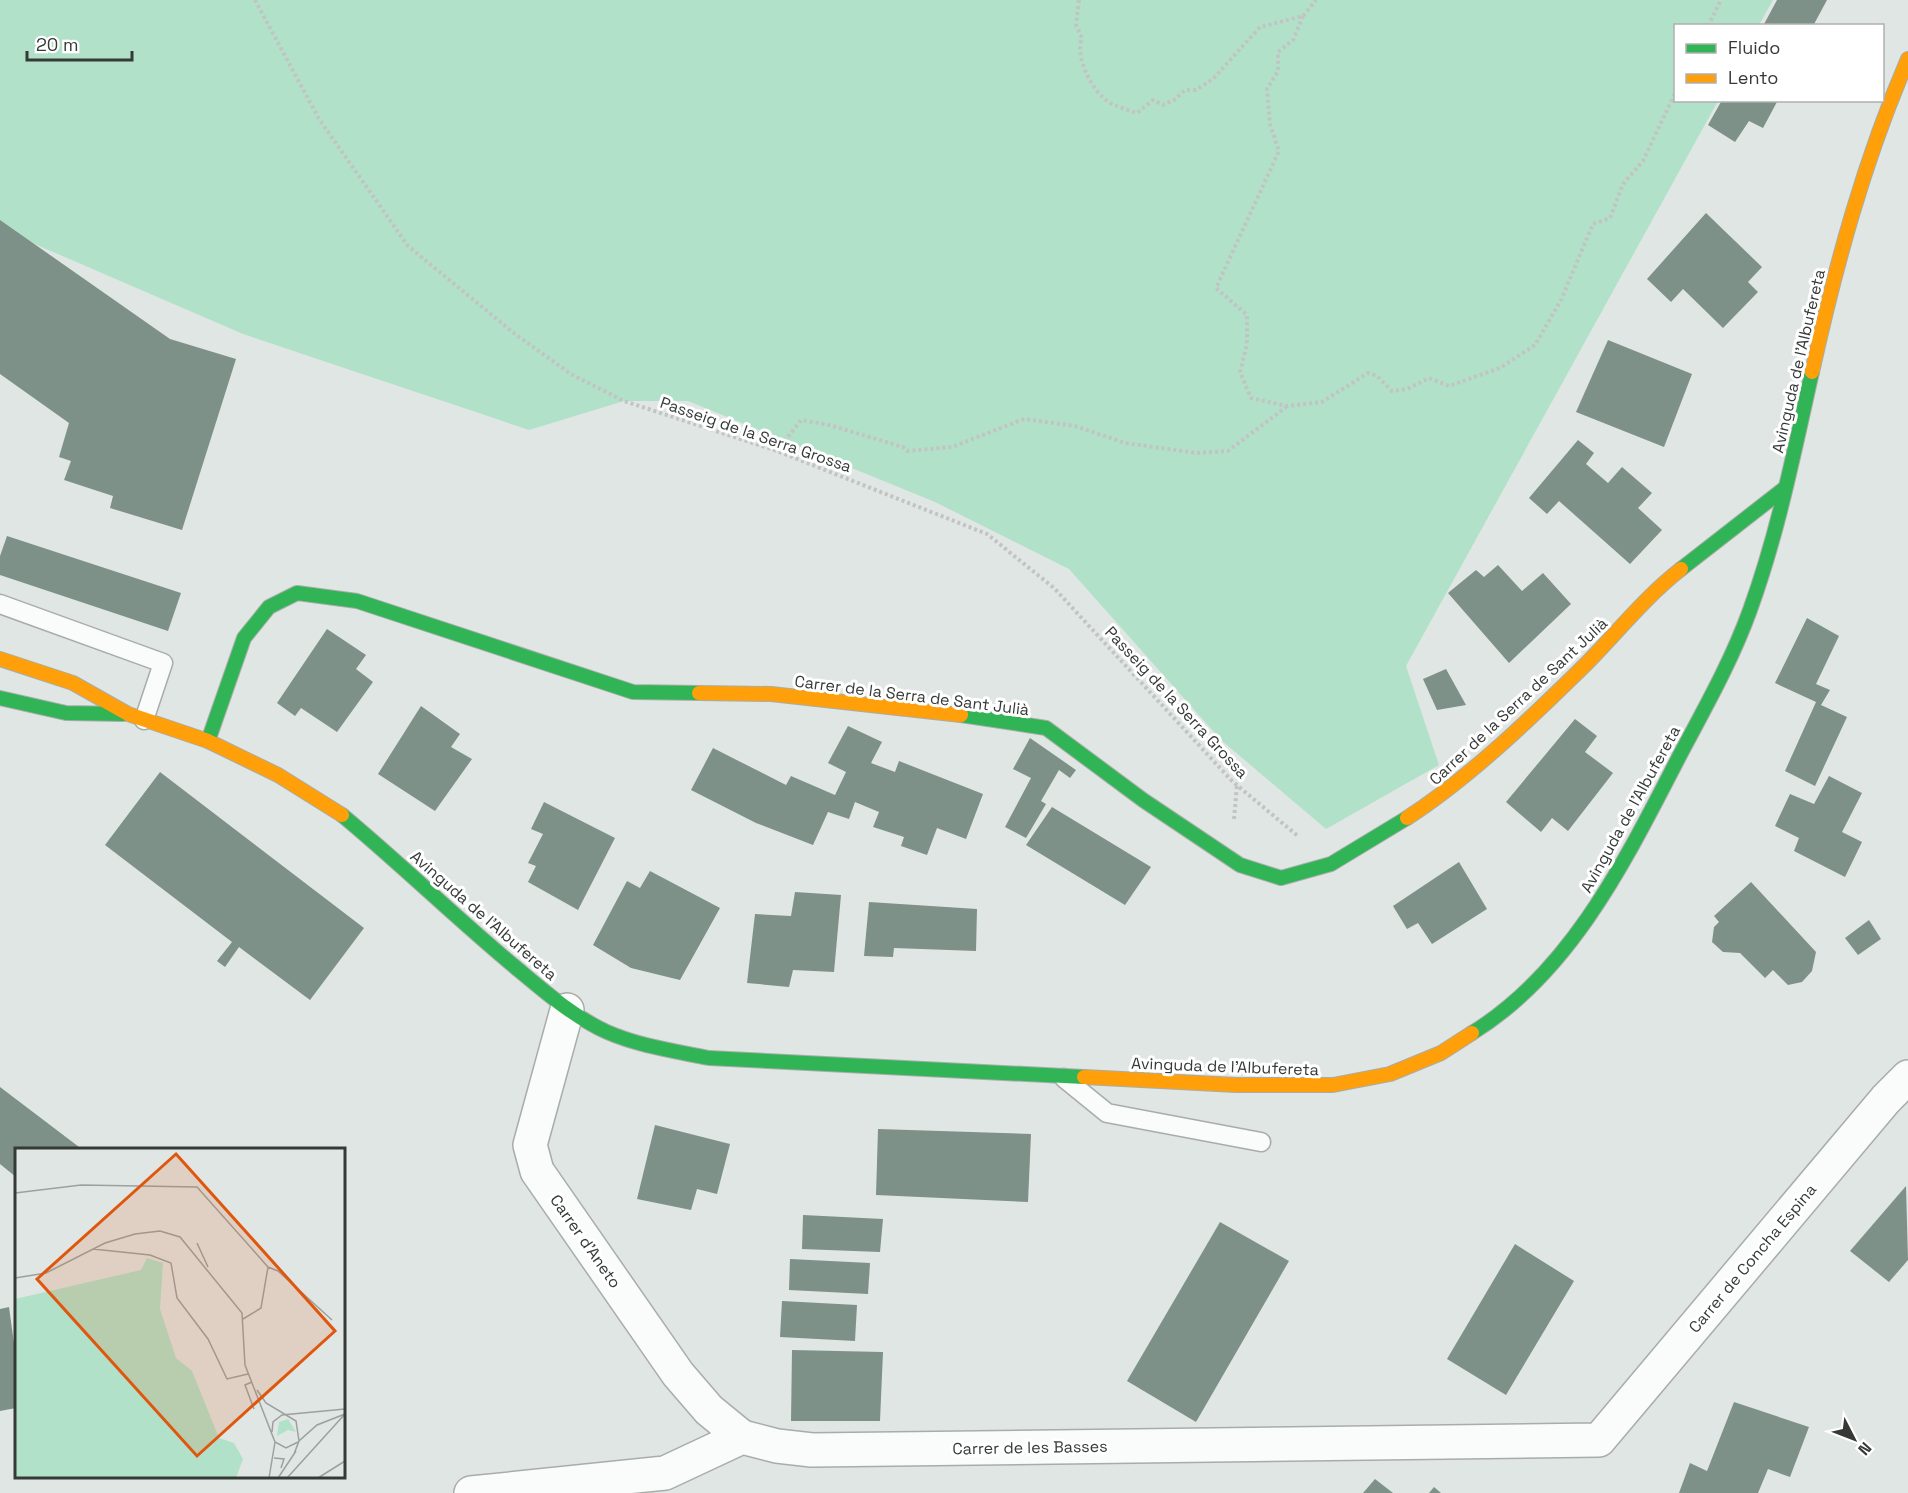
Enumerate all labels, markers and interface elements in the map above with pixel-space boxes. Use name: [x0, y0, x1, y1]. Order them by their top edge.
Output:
scale bar: [27, 24, 132, 62]
legend: [1674, 24, 1884, 102]
text: 20 m: [36, 33, 79, 56]
text: Fluido: [1728, 36, 1780, 59]
text: Lento: [1728, 66, 1778, 89]
street label: Avinguda de l'Albufereta: [1767, 267, 1830, 455]
street label: Passeig de la Serra Grossa: [657, 392, 854, 477]
street label: Carrer de la Serra de Sant Julià: [1425, 613, 1612, 790]
street label: Passeig de la Serra Grossa: [1100, 622, 1253, 783]
street label: Carrer de la Serra de Sant Julià: [793, 671, 1030, 720]
street label: Avinguda de l'Albufereta: [1576, 722, 1685, 897]
street label: Avinguda de l'Albufereta: [406, 846, 561, 985]
street label: Avinguda de l'Albufereta: [1131, 1053, 1319, 1080]
inset map: [15, 1148, 345, 1478]
street label: Carrer de Concha Espina: [1684, 1180, 1821, 1337]
street label: Carrer d'Aneto: [545, 1190, 626, 1292]
north arrow: [1824, 1409, 1884, 1469]
street label: Carrer de les Basses: [952, 1436, 1108, 1459]
text: N: [1853, 1438, 1876, 1460]

